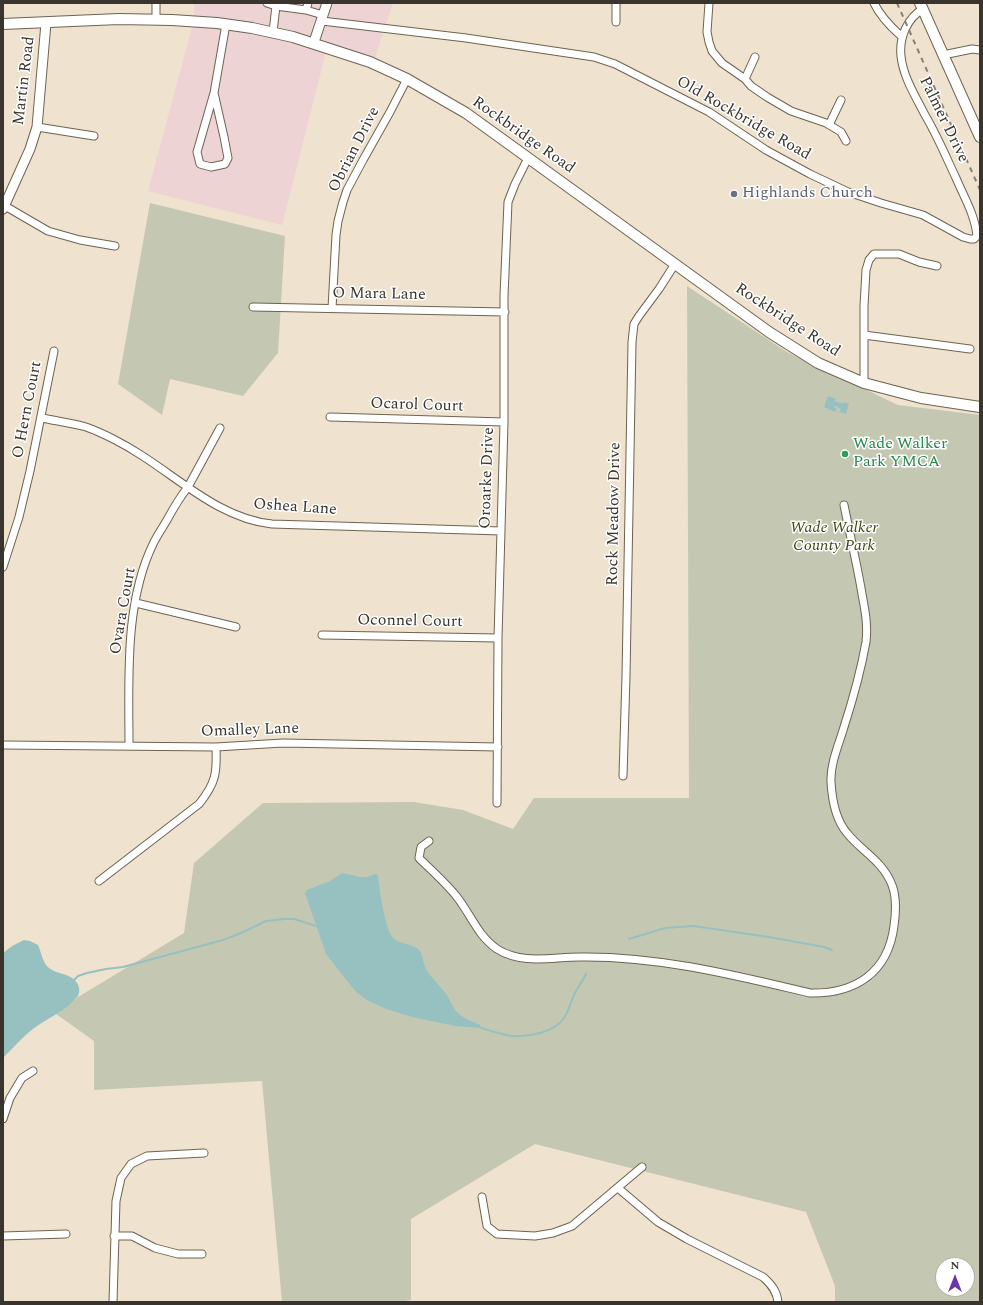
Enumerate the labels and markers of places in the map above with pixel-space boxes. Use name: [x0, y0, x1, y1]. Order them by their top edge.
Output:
place label: Highlands Church: [742, 184, 873, 204]
marker: Highlands Church: [729, 189, 739, 199]
place label: Wade Walker Park YMCA: [853, 435, 947, 473]
marker: Wade Walker Park YMCA: [840, 449, 850, 459]

